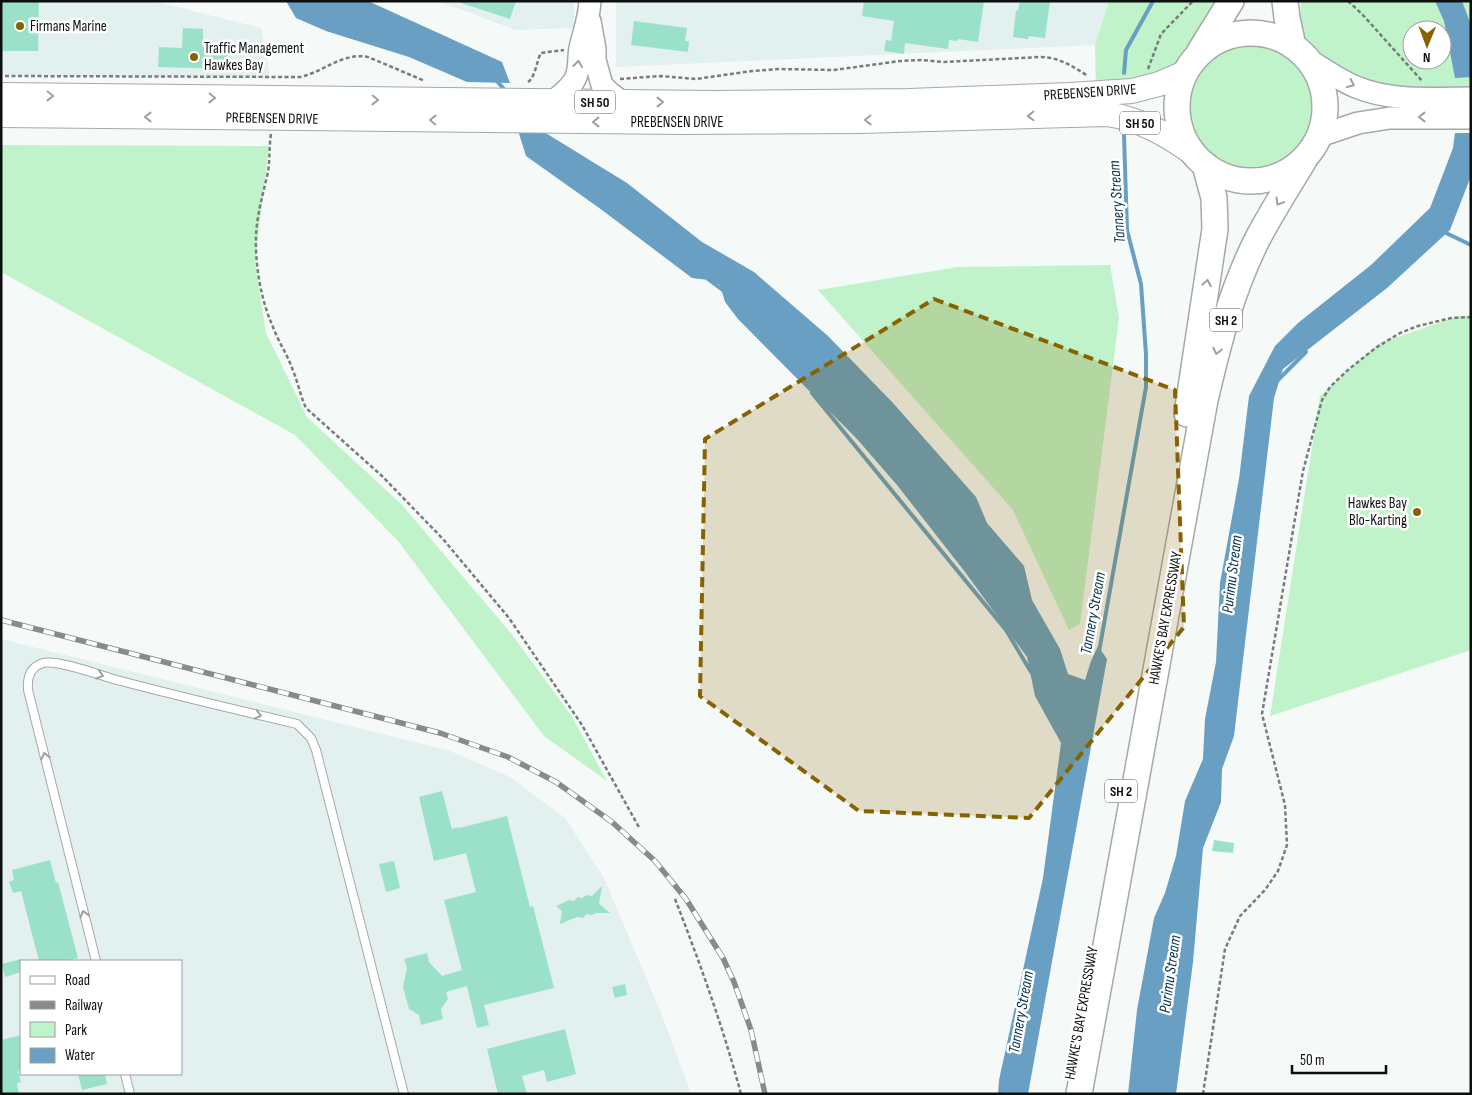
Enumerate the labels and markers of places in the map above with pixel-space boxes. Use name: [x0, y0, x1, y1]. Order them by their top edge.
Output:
place label: Firmans Marine: [30, 17, 107, 36]
marker: Firmans Marine: [14, 20, 26, 32]
place label: Traffic Management Hawkes Bay: [204, 39, 305, 75]
marker: Traffic Management Hawkes Bay: [188, 51, 200, 63]
place label: Hawkes Bay Blo-Karting: [1348, 494, 1407, 530]
marker: Hawkes Bay Blo-Karting: [1411, 506, 1423, 518]

